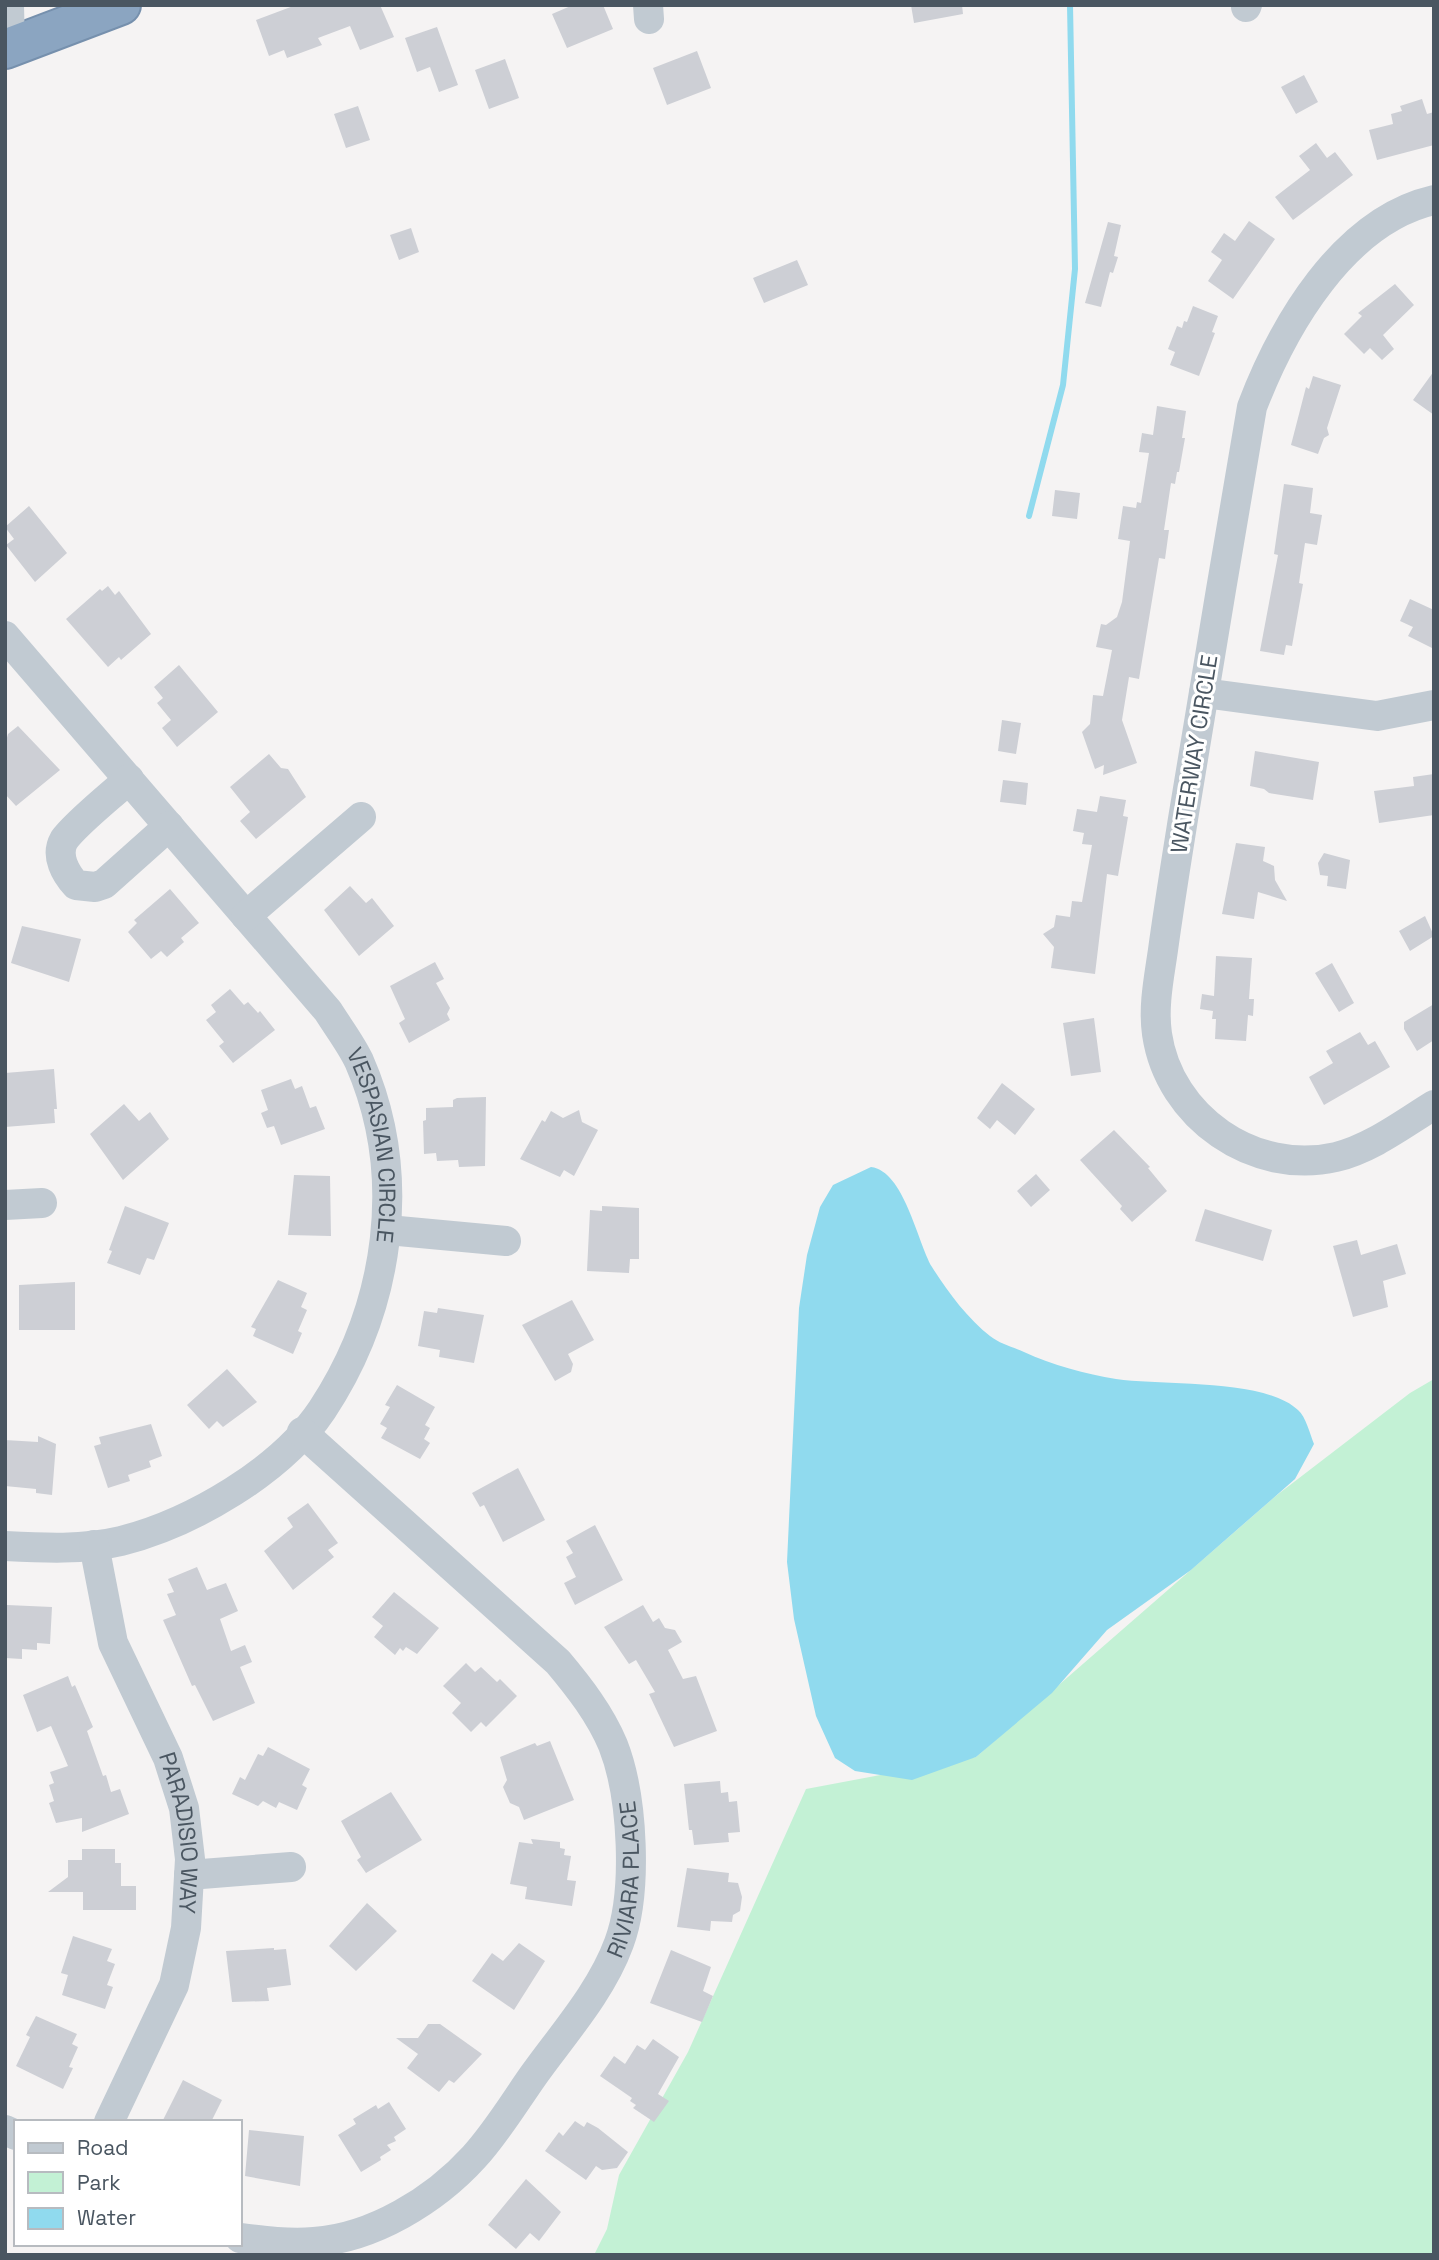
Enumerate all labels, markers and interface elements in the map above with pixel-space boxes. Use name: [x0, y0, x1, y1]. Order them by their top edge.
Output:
street label: WATERWAY CIRCLE: [1164, 653, 1224, 855]
street label: VESPASIAN CIRCLE: [340, 1042, 402, 1244]
street label: PARADISIO WAY: [152, 1748, 205, 1915]
street label: RIVIARA PLACE: [600, 1799, 646, 1962]
legend: [14, 2120, 242, 2246]
text: Road: [77, 2134, 129, 2161]
text: Park: [77, 2169, 121, 2196]
text: Water: [77, 2204, 136, 2231]

